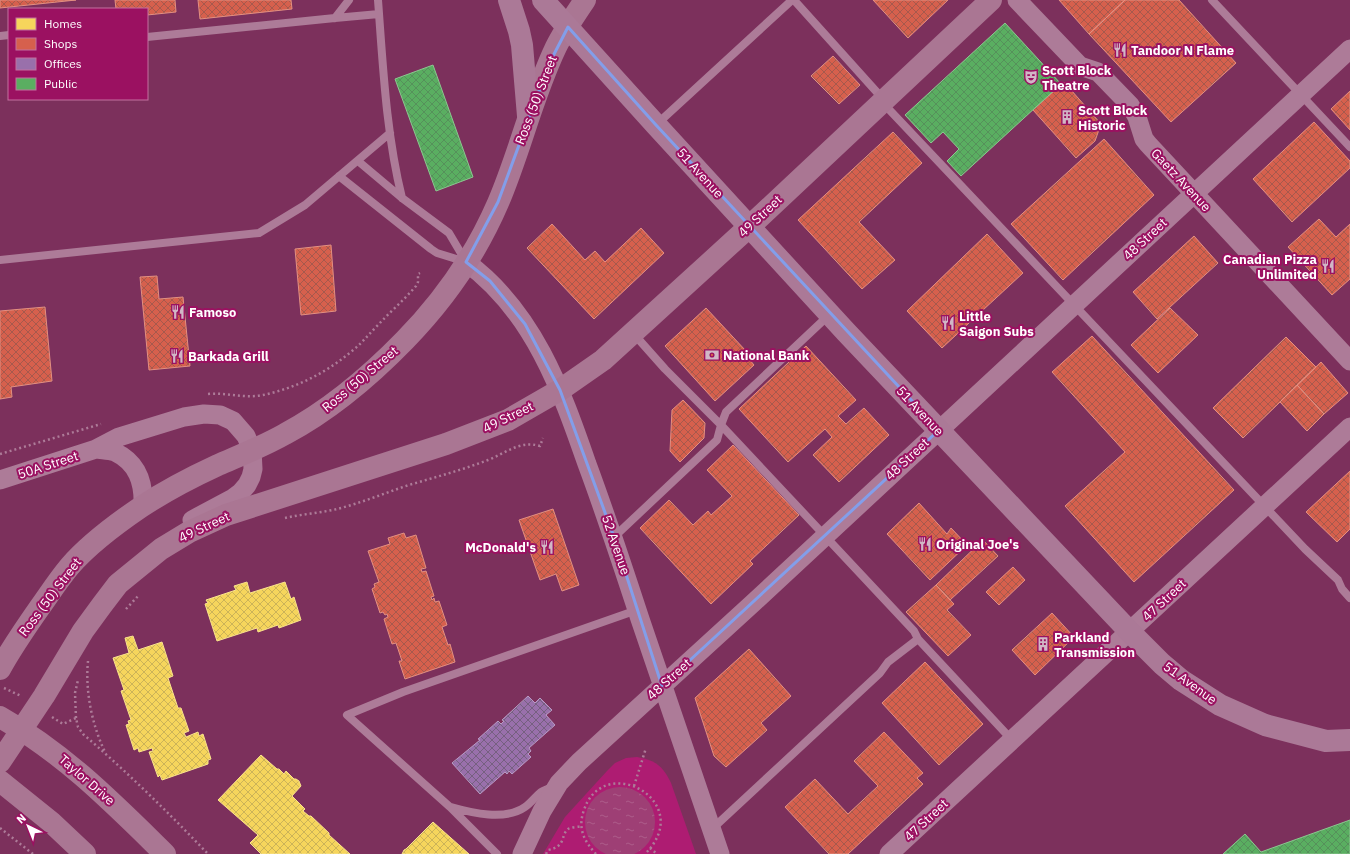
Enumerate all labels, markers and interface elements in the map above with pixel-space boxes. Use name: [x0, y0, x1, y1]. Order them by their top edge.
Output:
legend: [8, 8, 148, 100]
text: Homes: [44, 16, 82, 31]
text: Shops: [44, 36, 77, 51]
restaurant icon: Tandoor N Flame: [1112, 42, 1128, 58]
place label: Tandoor N Flame: [1131, 42, 1234, 59]
street label: Ross (50) Street: [511, 53, 561, 147]
text: Offices: [44, 56, 82, 71]
place label: Scott Block Theatre: [1042, 62, 1112, 94]
theatre icon: Scott Block Theatre: [1023, 69, 1039, 85]
text: Public: [44, 76, 77, 91]
place label: Scott Block Historic: [1078, 102, 1148, 134]
building icon: Scott Block Historic: [1059, 109, 1075, 125]
street label: 51 Avenue: [673, 144, 727, 202]
street label: Gaetz Avenue: [1147, 145, 1215, 215]
street label: 49 Street: [734, 191, 786, 241]
street label: 48 Street: [1119, 214, 1171, 264]
place label: Canadian Pizza Unlimited: [1223, 251, 1317, 283]
restaurant icon: Canadian Pizza Unlimited: [1320, 258, 1336, 274]
restaurant icon: Famoso: [170, 304, 186, 320]
place label: Famoso: [189, 304, 236, 321]
place label: Little Saigon Subs: [959, 308, 1034, 340]
restaurant icon: Little Saigon Subs: [940, 315, 956, 331]
street label: Ross (50) Street: [318, 342, 402, 416]
bank icon: National Bank: [704, 347, 720, 363]
place label: National Bank: [723, 347, 810, 364]
restaurant icon: Barkada Grill: [169, 348, 185, 364]
place label: Barkada Grill: [188, 348, 269, 365]
street label: 51 Avenue: [893, 383, 947, 439]
street label: 49 Street: [480, 397, 536, 437]
street label: 48 Street: [881, 434, 933, 484]
street label: 50A Street: [16, 447, 80, 483]
street label: 49 Street: [176, 508, 232, 546]
street label: 52 Avenue: [598, 513, 634, 577]
restaurant icon: Original Joe's: [917, 536, 933, 552]
place label: Original Joe's: [936, 536, 1019, 553]
place label: McDonald's: [465, 539, 536, 556]
restaurant icon: McDonald's: [539, 539, 555, 555]
street label: Ross (50) Street: [15, 554, 85, 640]
street label: 47 Street: [1138, 575, 1190, 625]
place label: Parkland Transmission: [1054, 629, 1135, 661]
building icon: Parkland Transmission: [1035, 636, 1051, 652]
street label: 48 Street: [643, 655, 695, 703]
street label: 51 Avenue: [1160, 658, 1220, 708]
street label: Taylor Drive: [55, 751, 119, 809]
street label: 47 Street: [900, 795, 952, 845]
north arrow: [8, 806, 48, 846]
text: N: [13, 811, 29, 827]

